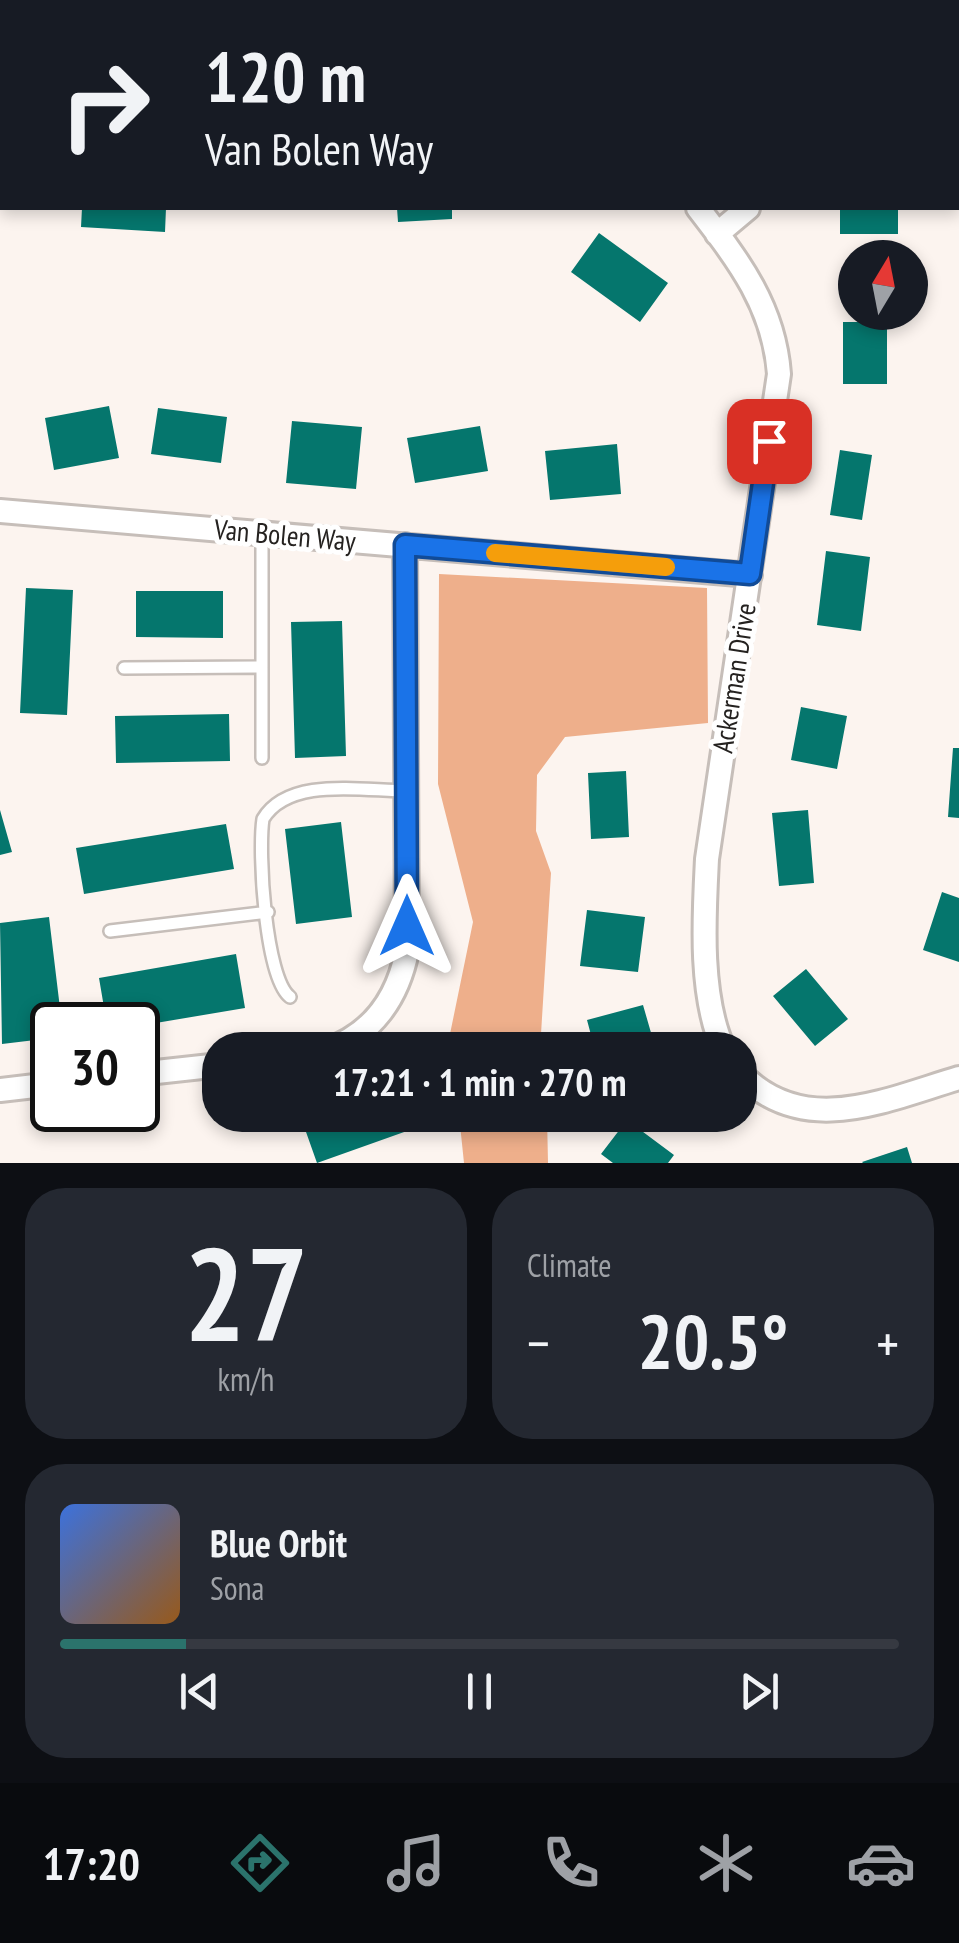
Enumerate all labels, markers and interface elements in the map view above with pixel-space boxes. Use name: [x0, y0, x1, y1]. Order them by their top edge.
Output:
text: 120 m: [205, 31, 366, 121]
icon: right: [40, 40, 170, 170]
text: Van Bolen Way: [205, 119, 433, 177]
north arrow: [838, 240, 928, 330]
map controls: [838, 240, 928, 330]
pin: [727, 399, 812, 484]
icon: arrive: [742, 414, 797, 469]
street label: Van Bolen Way: [212, 510, 358, 559]
street label: Ackerman Drive: [703, 600, 764, 756]
position arrow: [355, 874, 459, 978]
speed limit sign: 30: [30, 1002, 160, 1132]
text: 17:21 · 1 min · 270 m: [333, 1057, 626, 1106]
text: 27: [184, 1209, 308, 1377]
text: Climate: [527, 1244, 611, 1286]
text: 20.5°: [638, 1293, 788, 1390]
text: −: [527, 1307, 550, 1378]
text: +: [876, 1307, 899, 1378]
text: km/h: [218, 1358, 274, 1400]
text: Blue Orbit: [210, 1518, 347, 1567]
text: Sona: [210, 1567, 264, 1609]
icon: previous: [172, 1664, 227, 1719]
icon: pause: [452, 1664, 507, 1719]
icon: next: [732, 1664, 787, 1719]
icon: directions: [225, 1828, 295, 1898]
icon: music: [381, 1828, 451, 1898]
icon: phone: [536, 1828, 606, 1898]
icon: climate: [691, 1828, 761, 1898]
icon: car: [846, 1828, 916, 1898]
text: 17:20: [43, 1834, 140, 1892]

